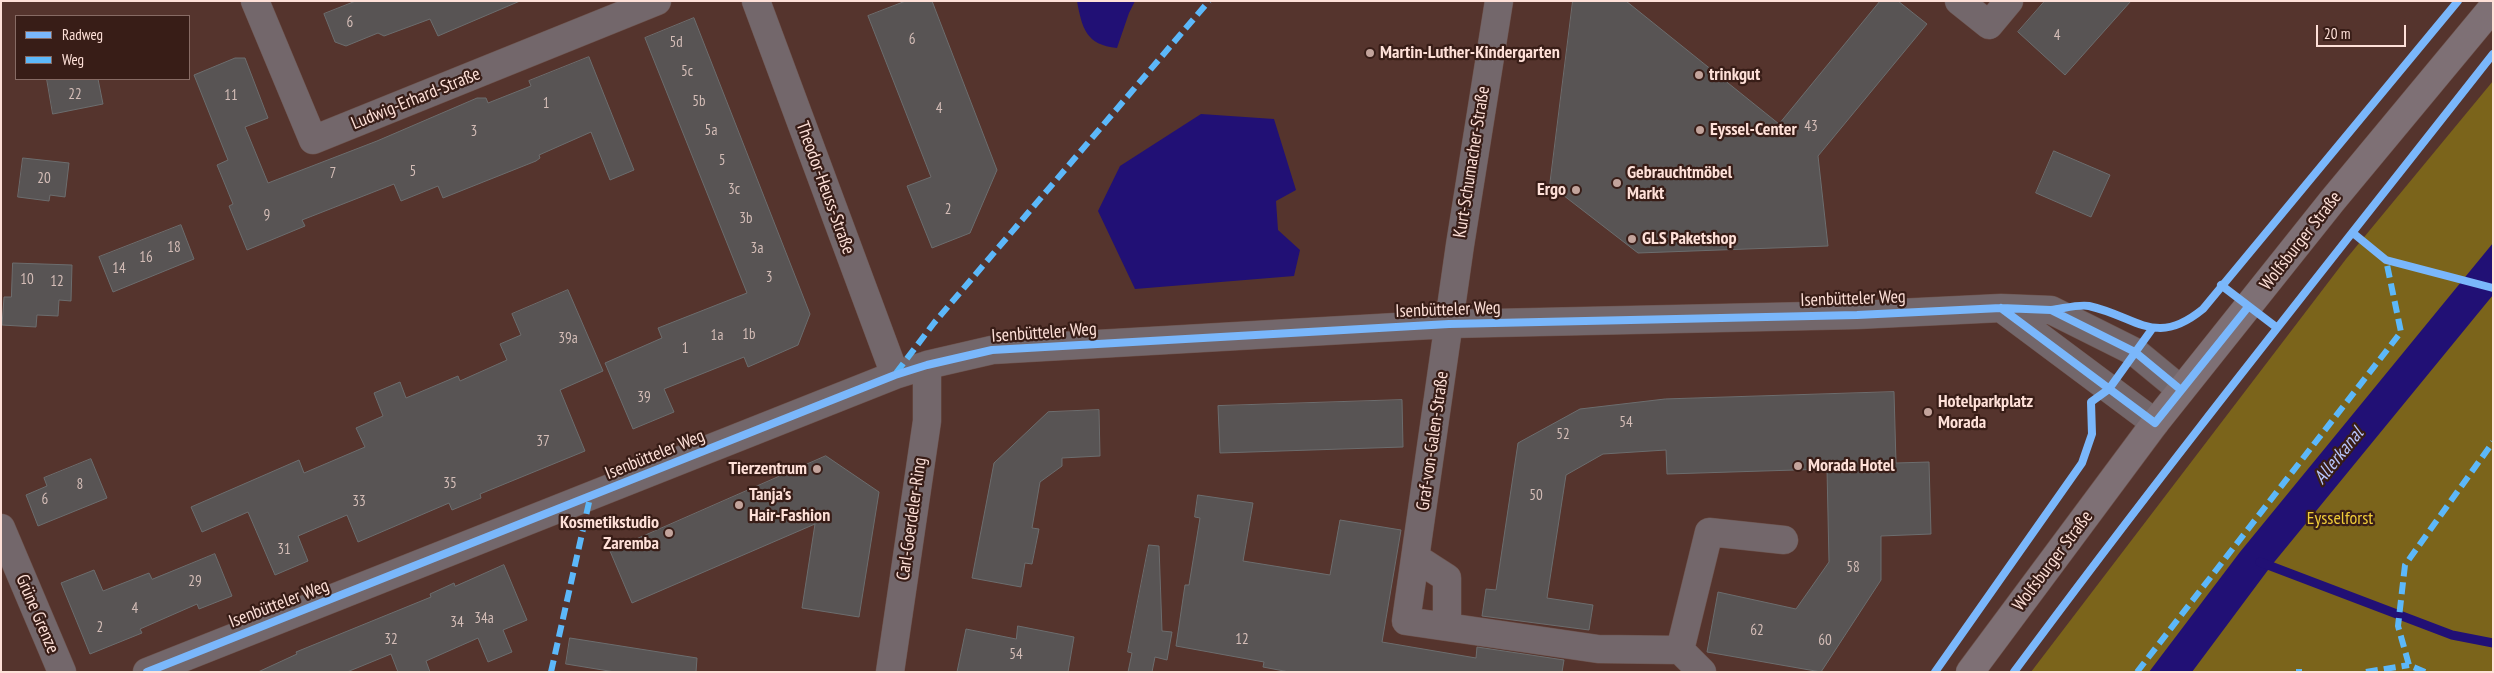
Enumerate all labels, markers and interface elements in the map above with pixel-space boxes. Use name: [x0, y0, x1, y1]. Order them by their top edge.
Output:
house number: 6: [347, 14, 353, 32]
legend: [15, 15, 190, 80]
scale bar: [2319, 15, 2409, 47]
text: 20 m: [2324, 24, 2350, 43]
text: Radweg: [62, 25, 103, 44]
house number: 4: [2054, 27, 2060, 45]
house number: 6: [909, 31, 915, 49]
house number: 5d: [669, 34, 683, 52]
place label: Martin-Luther-Kindergarten: [1380, 42, 1560, 64]
marker: Martin-Luther-Kindergarten: [1364, 47, 1376, 59]
text: Weg: [62, 50, 84, 69]
street label: Ludwig-Erhard-Straße: [348, 63, 484, 135]
house number: 5c: [681, 63, 693, 81]
place label: trinkgut: [1709, 64, 1760, 86]
marker: trinkgut: [1693, 69, 1705, 81]
street label: Kurt-Schumacher-Straße: [1449, 85, 1495, 239]
house number: 22: [68, 86, 82, 104]
house number: 11: [224, 87, 238, 105]
house number: 5b: [692, 93, 706, 111]
house number: 1: [543, 95, 549, 113]
house number: 4: [936, 100, 942, 118]
street label: Theodor-Heuss-Straße: [791, 118, 859, 258]
house number: 43: [1804, 118, 1818, 136]
place label: Eyssel-Center: [1710, 119, 1797, 141]
house number: 5a: [705, 122, 717, 140]
house number: 3: [471, 123, 477, 141]
marker: Eyssel-Center: [1694, 124, 1706, 136]
house number: 5: [719, 152, 725, 170]
place label: Gebrauchtmöbel Markt: [1627, 162, 1732, 204]
house number: 5: [410, 163, 416, 181]
house number: 7: [330, 165, 336, 183]
house number: 20: [37, 170, 51, 188]
marker: Gebrauchtmöbel Markt: [1611, 177, 1623, 189]
place label: Ergo: [1537, 179, 1566, 201]
house number: 3c: [728, 181, 740, 199]
marker: Ergo: [1570, 184, 1582, 196]
street label: Wolfsburger Straße: [2256, 187, 2346, 295]
house number: 2: [945, 201, 951, 219]
house number: 9: [264, 207, 270, 225]
house number: 3b: [739, 210, 753, 228]
place label: GLS Paketshop: [1642, 228, 1736, 250]
marker: GLS Paketshop: [1626, 233, 1638, 245]
house number: 18: [167, 239, 181, 257]
house number: 3a: [751, 240, 763, 258]
house number: 16: [139, 249, 153, 267]
house number: 14: [112, 260, 126, 278]
house number: 3: [766, 269, 772, 287]
house number: 10: [20, 271, 34, 289]
house number: 12: [50, 273, 64, 291]
street label: Isenbütteler Weg: [1800, 286, 1906, 312]
street label: Isenbütteler Weg: [1395, 297, 1501, 323]
street label: Isenbütteler Weg: [991, 319, 1097, 347]
house number: 1b: [742, 326, 756, 344]
house number: 1a: [711, 327, 723, 345]
house number: 39a: [558, 330, 578, 348]
house number: 1: [682, 340, 688, 358]
street label: Graf-von-Galen-Straße: [1413, 370, 1453, 512]
house number: 39: [637, 389, 651, 407]
place label: Hotelparkplatz Morada: [1938, 391, 2033, 434]
marker: Hotelparkplatz Morada: [1922, 406, 1934, 418]
house number: 54: [1619, 414, 1633, 432]
water label: Allerkanal: [2309, 423, 2369, 489]
street label: Isenbütteler Weg: [602, 425, 708, 485]
house number: 52: [1556, 426, 1570, 444]
house number: 37: [536, 433, 550, 451]
place label: Morada Hotel: [1808, 455, 1895, 477]
street label: Carl-Goerdeler-Ring: [893, 456, 931, 582]
place label: Tierzentrum: [728, 458, 807, 480]
marker: Morada Hotel: [1792, 460, 1804, 472]
marker: Tierzentrum: [811, 463, 823, 475]
house number: 35: [443, 475, 457, 493]
house number: 8: [77, 476, 83, 494]
place label: Tanja's Hair-Fashion: [749, 484, 830, 526]
house number: 50: [1529, 487, 1543, 505]
house number: 6: [42, 491, 48, 509]
house number: 33: [352, 493, 366, 511]
marker: Tanja's Hair-Fashion: [733, 499, 745, 511]
street label: Wolfsburger Straße: [2008, 507, 2098, 615]
park label: Eysselforst: [2307, 508, 2373, 530]
place label: Kosmetikstudio Zaremba: [560, 512, 659, 554]
marker: Kosmetikstudio Zaremba: [663, 527, 675, 539]
house number: 31: [277, 541, 291, 559]
house number: 58: [1846, 559, 1860, 577]
street label: Grüne Grenze: [11, 571, 63, 657]
house number: 29: [188, 573, 202, 591]
street label: Isenbütteler Weg: [226, 575, 332, 633]
house number: 4: [132, 600, 138, 618]
house number: 34a: [474, 610, 494, 628]
house number: 34: [450, 614, 464, 632]
house number: 2: [97, 619, 103, 637]
house number: 62: [1750, 622, 1764, 640]
house number: 32: [384, 631, 398, 649]
house number: 12: [1235, 631, 1249, 649]
house number: 60: [1818, 632, 1832, 650]
house number: 54: [1009, 646, 1023, 664]

